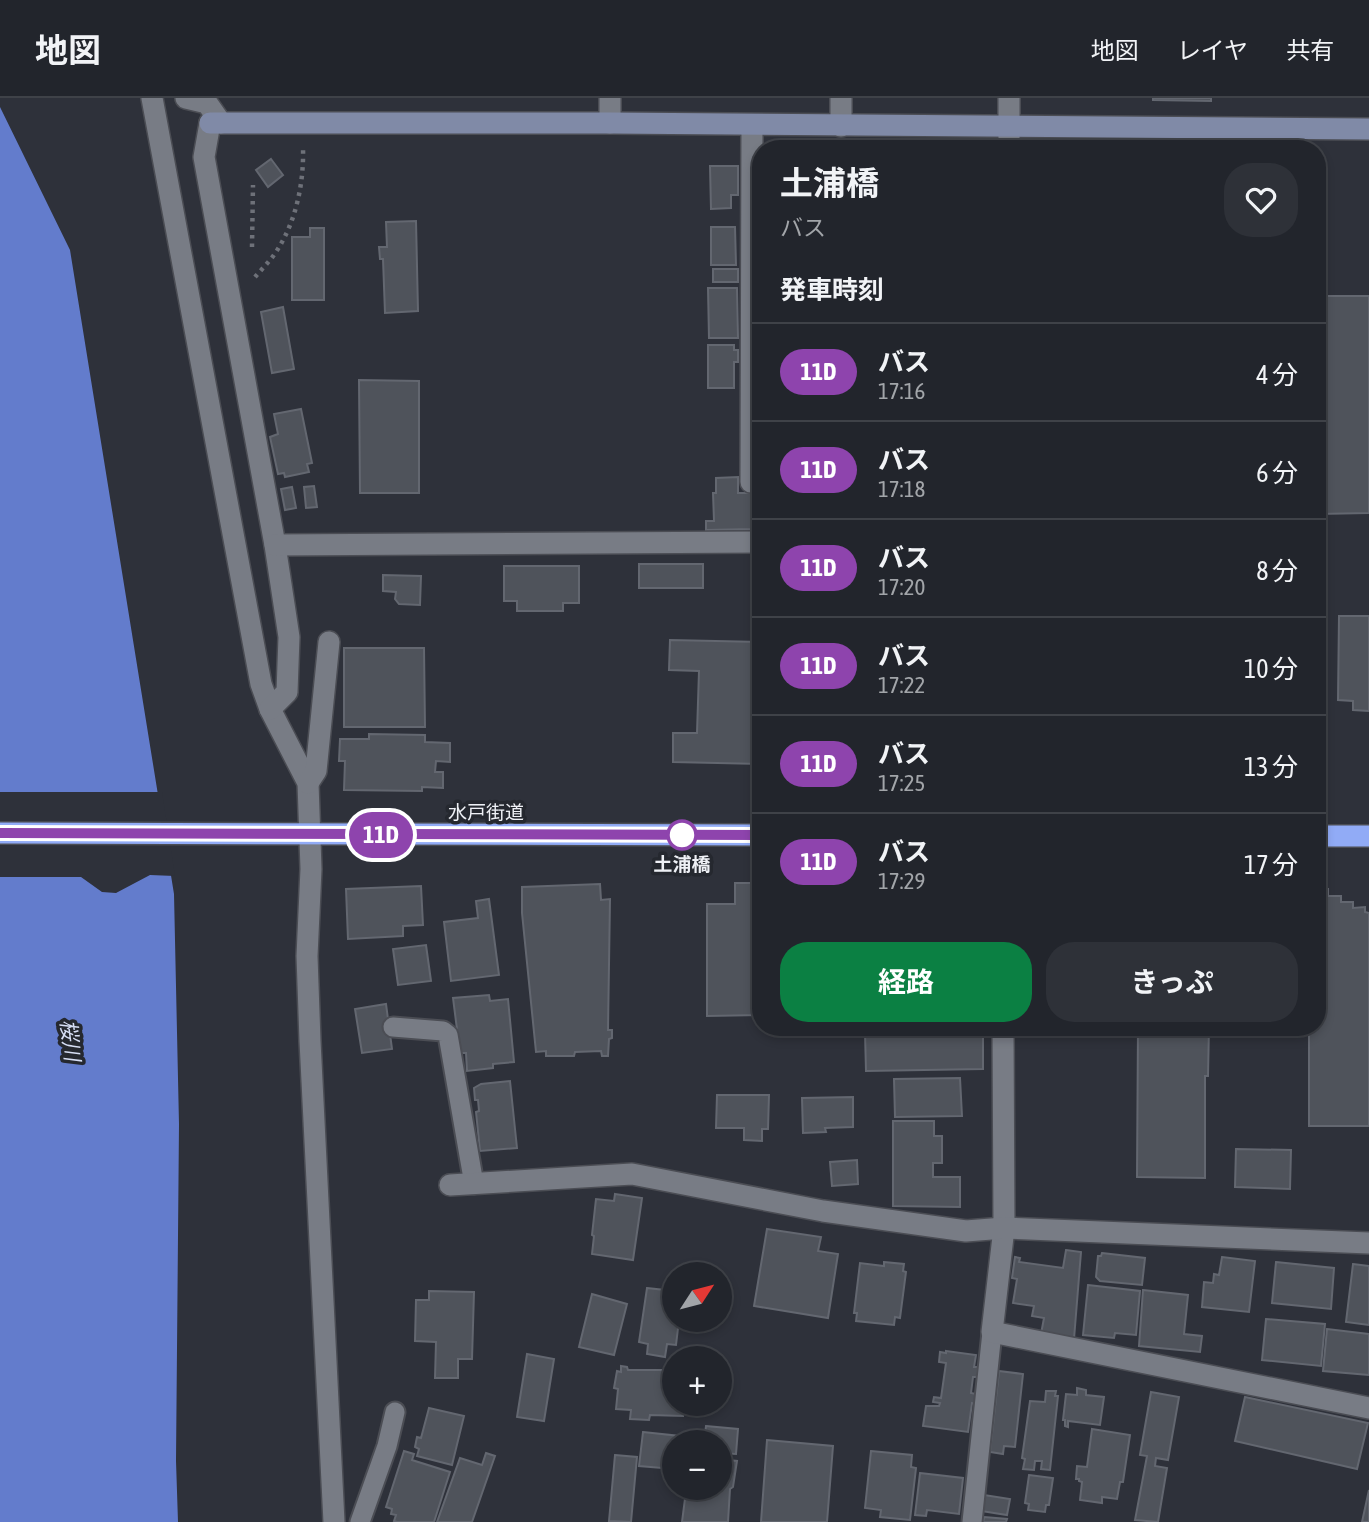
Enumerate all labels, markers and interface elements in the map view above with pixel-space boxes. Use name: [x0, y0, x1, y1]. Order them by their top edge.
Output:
text: 地図: [35, 31, 101, 69]
text: 地図: [1091, 37, 1139, 64]
text: レイヤ: [1177, 37, 1248, 64]
text: 共有: [1286, 37, 1334, 64]
button: heart: [1224, 163, 1298, 237]
text: 土浦橋: [780, 164, 879, 202]
text: バス: [780, 215, 826, 241]
text: 発車時刻: [780, 275, 884, 305]
text: バス: [878, 347, 930, 377]
text: 11D: [801, 358, 837, 385]
text: 4 分: [1256, 360, 1298, 390]
text: 17:16: [878, 378, 925, 404]
text: バス: [878, 445, 930, 475]
text: 11D: [801, 456, 837, 483]
text: 6 分: [1256, 458, 1298, 488]
text: 17:18: [878, 476, 925, 502]
text: バス: [878, 543, 930, 573]
text: 11D: [801, 554, 837, 581]
text: 8 分: [1256, 556, 1298, 586]
text: 17:20: [878, 574, 925, 600]
text: バス: [878, 641, 930, 671]
text: 11D: [801, 652, 837, 679]
text: 10 分: [1244, 654, 1298, 684]
text: 17:22: [878, 672, 925, 698]
text: バス: [878, 739, 930, 769]
text: 11D: [801, 750, 837, 777]
text: 13 分: [1244, 752, 1298, 782]
text: 17:25: [878, 770, 925, 796]
street label: 水戸街道: [448, 801, 524, 823]
line badge: 11D: [341, 812, 421, 858]
marker: 土浦橋: [667, 820, 697, 850]
text: 11D: [363, 821, 399, 848]
text: バス: [878, 837, 930, 867]
text: 11D: [801, 848, 837, 875]
text: 17 分: [1244, 850, 1298, 880]
place label: 土浦橋: [653, 853, 711, 875]
text: 17:29: [878, 868, 925, 894]
button: 経路: [780, 942, 1032, 1022]
button: きっぷ: [1046, 942, 1298, 1022]
water label: 桜川: [57, 1018, 86, 1064]
north arrow: [662, 1262, 732, 1332]
map controls: [662, 1262, 732, 1500]
button: +: [662, 1346, 732, 1416]
button: −: [662, 1430, 732, 1500]

